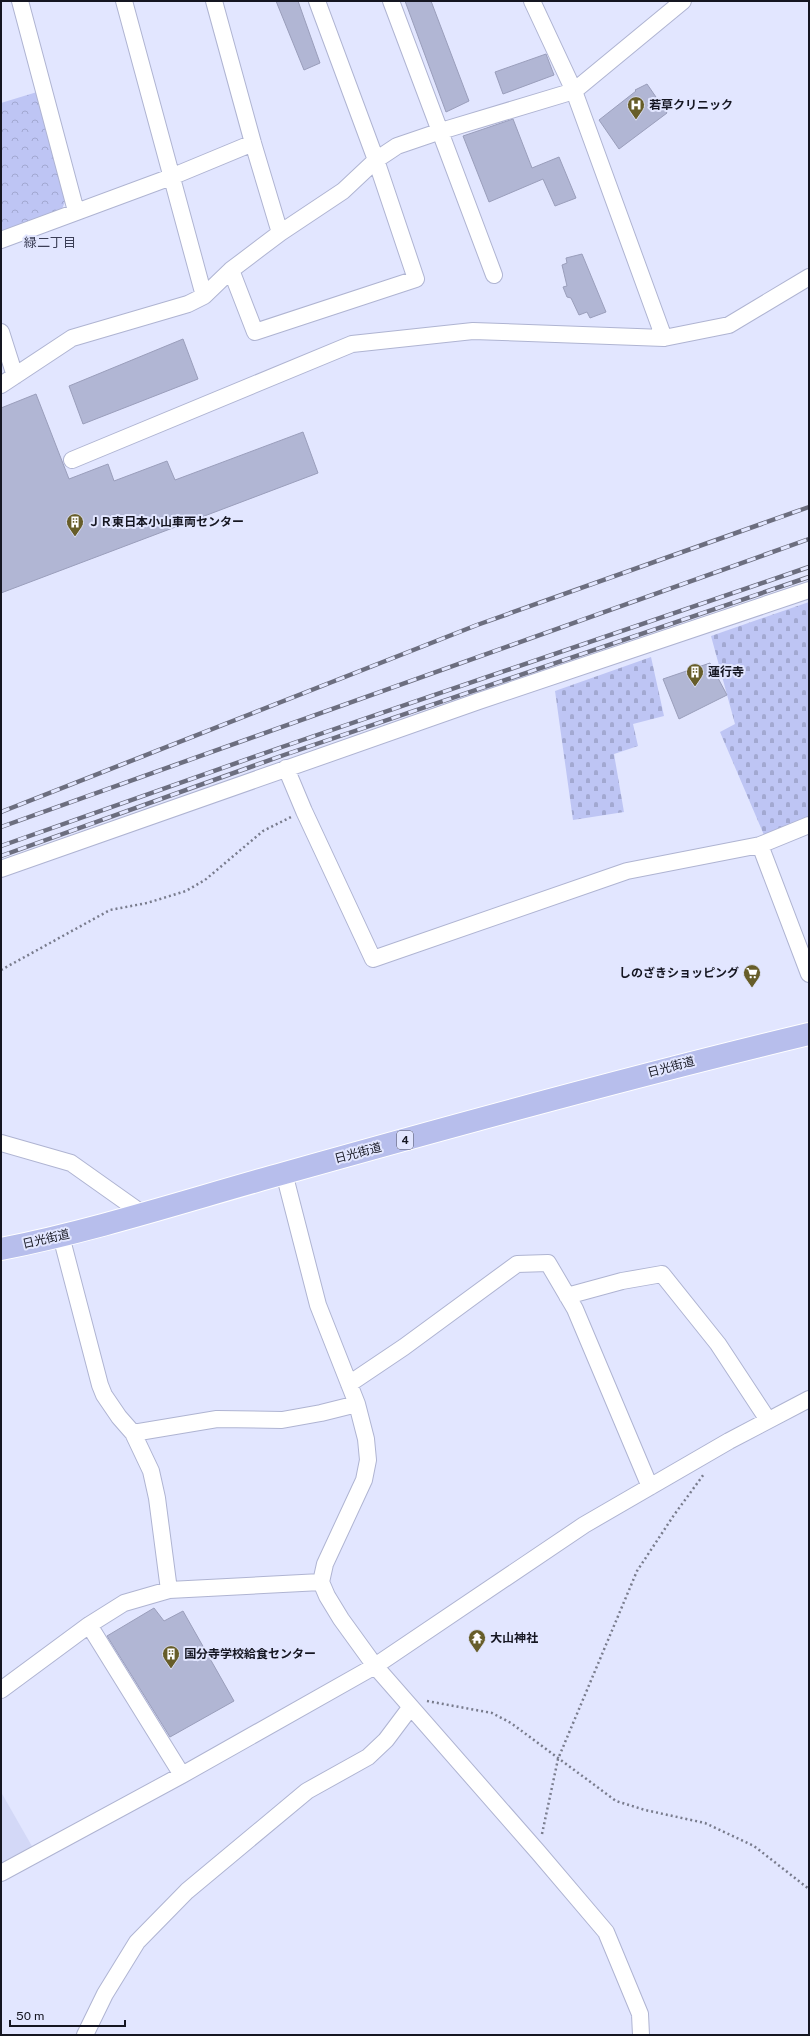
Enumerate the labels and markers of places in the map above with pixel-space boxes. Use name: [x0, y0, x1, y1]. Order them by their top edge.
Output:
hospital icon: 若草クリニック: [626, 95, 646, 120]
place label: 若草クリニック: [649, 98, 733, 112]
building icon: ＪＲ東日本小山車両センター: [65, 512, 85, 537]
place label: ＪＲ東日本小山車両センター: [88, 515, 244, 529]
building icon: 蓮行寺: [685, 662, 705, 687]
place label: 蓮行寺: [708, 665, 744, 679]
supermarket icon: しのざきショッピング: [742, 963, 762, 988]
place label: しのざきショッピング: [619, 966, 739, 980]
temple icon: 大山神社: [467, 1628, 487, 1653]
place label: 大山神社: [490, 1631, 538, 1645]
building icon: 国分寺学校給食センター: [161, 1644, 181, 1669]
place label: 国分寺学校給食センター: [184, 1647, 316, 1661]

